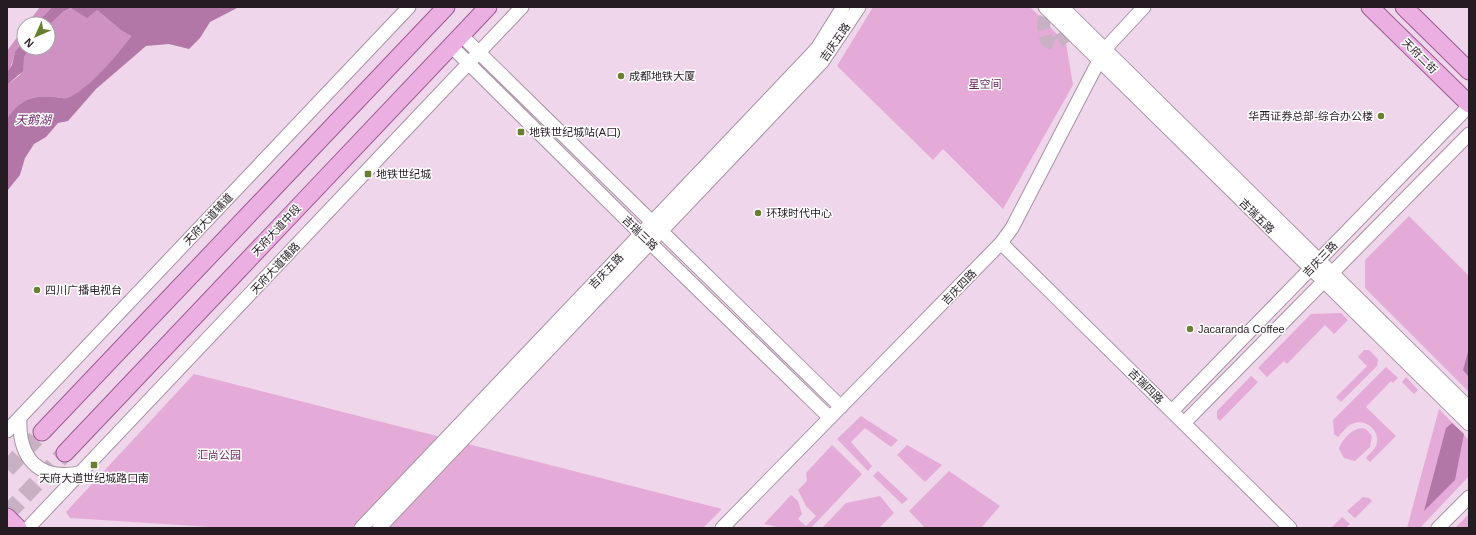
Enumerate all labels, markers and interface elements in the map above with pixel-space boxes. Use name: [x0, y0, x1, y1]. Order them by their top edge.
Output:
north arrow: [16, 16, 56, 56]
street label: 吉庆五路: [817, 21, 853, 63]
text: N: [22, 36, 36, 50]
street label: 天府二街: [1400, 36, 1440, 76]
place label: 成都地铁大厦: [629, 70, 695, 82]
marker: 成都地铁大厦: [616, 71, 626, 81]
park label: 星空间: [969, 78, 1002, 90]
place label: 华西证券总部-综合办公楼: [1248, 110, 1373, 122]
marker: 华西证券总部-综合办公楼: [1376, 111, 1386, 121]
water label: 天鹅湖: [15, 113, 53, 127]
place label: 地铁世纪城站(A口): [529, 126, 621, 138]
marker: 地铁世纪城站(A口): [516, 127, 526, 137]
place label: 地铁世纪城: [376, 168, 431, 180]
marker: 地铁世纪城: [363, 169, 373, 179]
street label: 天府大道辅道: [181, 191, 235, 247]
street label: 吉瑞五路: [1237, 196, 1277, 236]
street label: 天府大道中段: [249, 202, 303, 258]
place label: 环球时代中心: [766, 207, 832, 219]
marker: 环球时代中心: [753, 208, 763, 218]
street label: 吉瑞三路: [620, 213, 660, 253]
street label: 吉庆三路: [1300, 239, 1340, 279]
street label: 天府大道辅路: [248, 240, 302, 296]
street label: 吉庆五路: [586, 251, 626, 291]
street label: 吉庆四路: [939, 267, 979, 307]
place label: 四川广播电视台: [45, 284, 122, 296]
marker: 四川广播电视台: [32, 285, 42, 295]
place label: Jacaranda Coffee: [1198, 323, 1285, 335]
marker: Jacaranda Coffee: [1185, 324, 1195, 334]
street label: 吉瑞四路: [1126, 366, 1166, 406]
park label: 汇尚公园: [197, 449, 241, 461]
marker: 天府大道世纪城路口南: [89, 460, 99, 470]
place label: 天府大道世纪城路口南: [39, 472, 149, 484]

